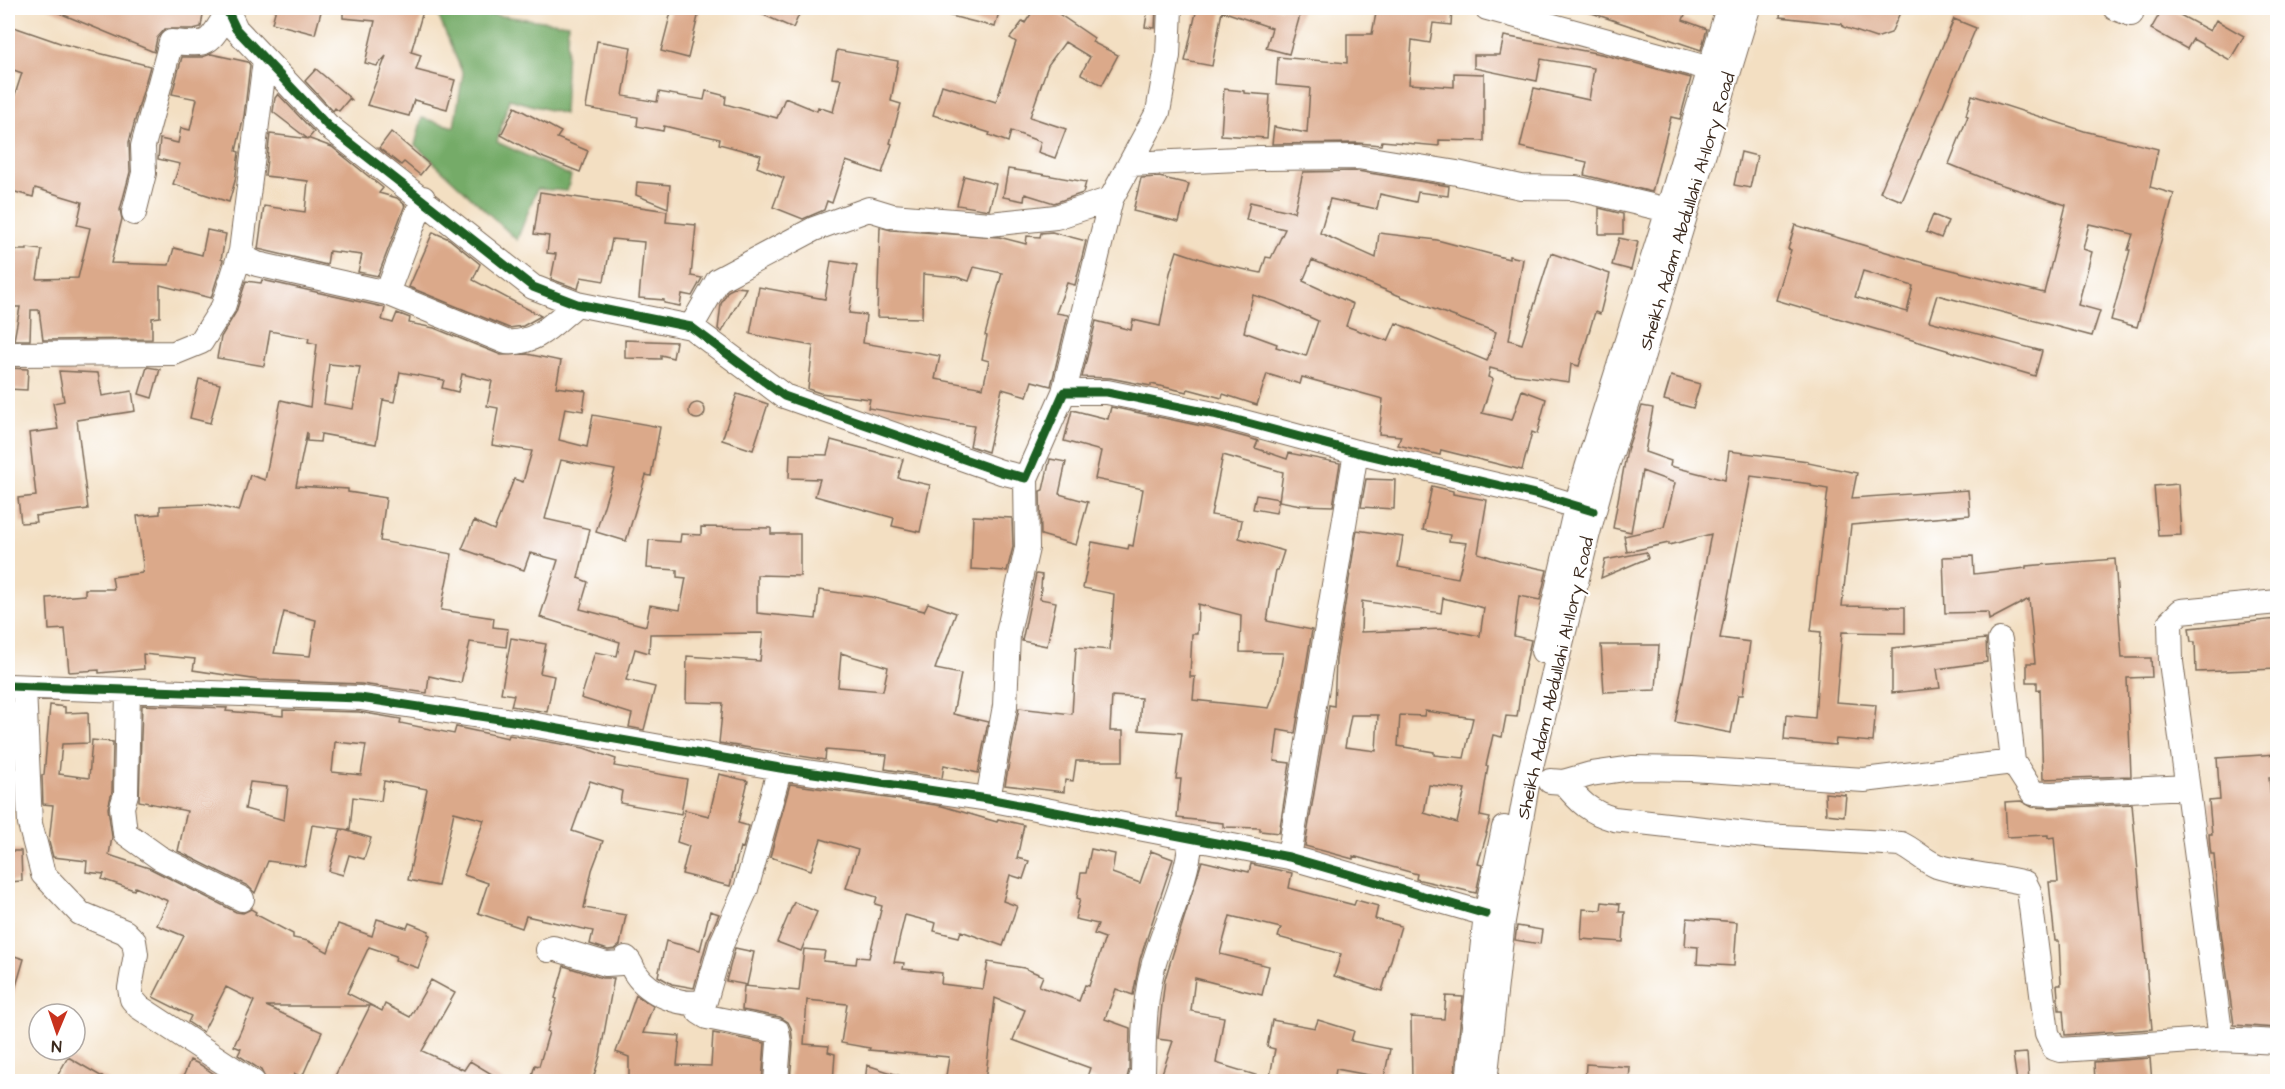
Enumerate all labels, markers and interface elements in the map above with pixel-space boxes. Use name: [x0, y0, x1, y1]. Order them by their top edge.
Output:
street label: Sheikh Adam Abdullahi Al-Ilory Road: [1633, 69, 1743, 353]
street label: Sheikh Adam Abdullahi Al-Ilory Road: [1511, 535, 1601, 822]
north arrow: [27, 1002, 87, 1062]
text: N: [51, 1035, 62, 1057]

